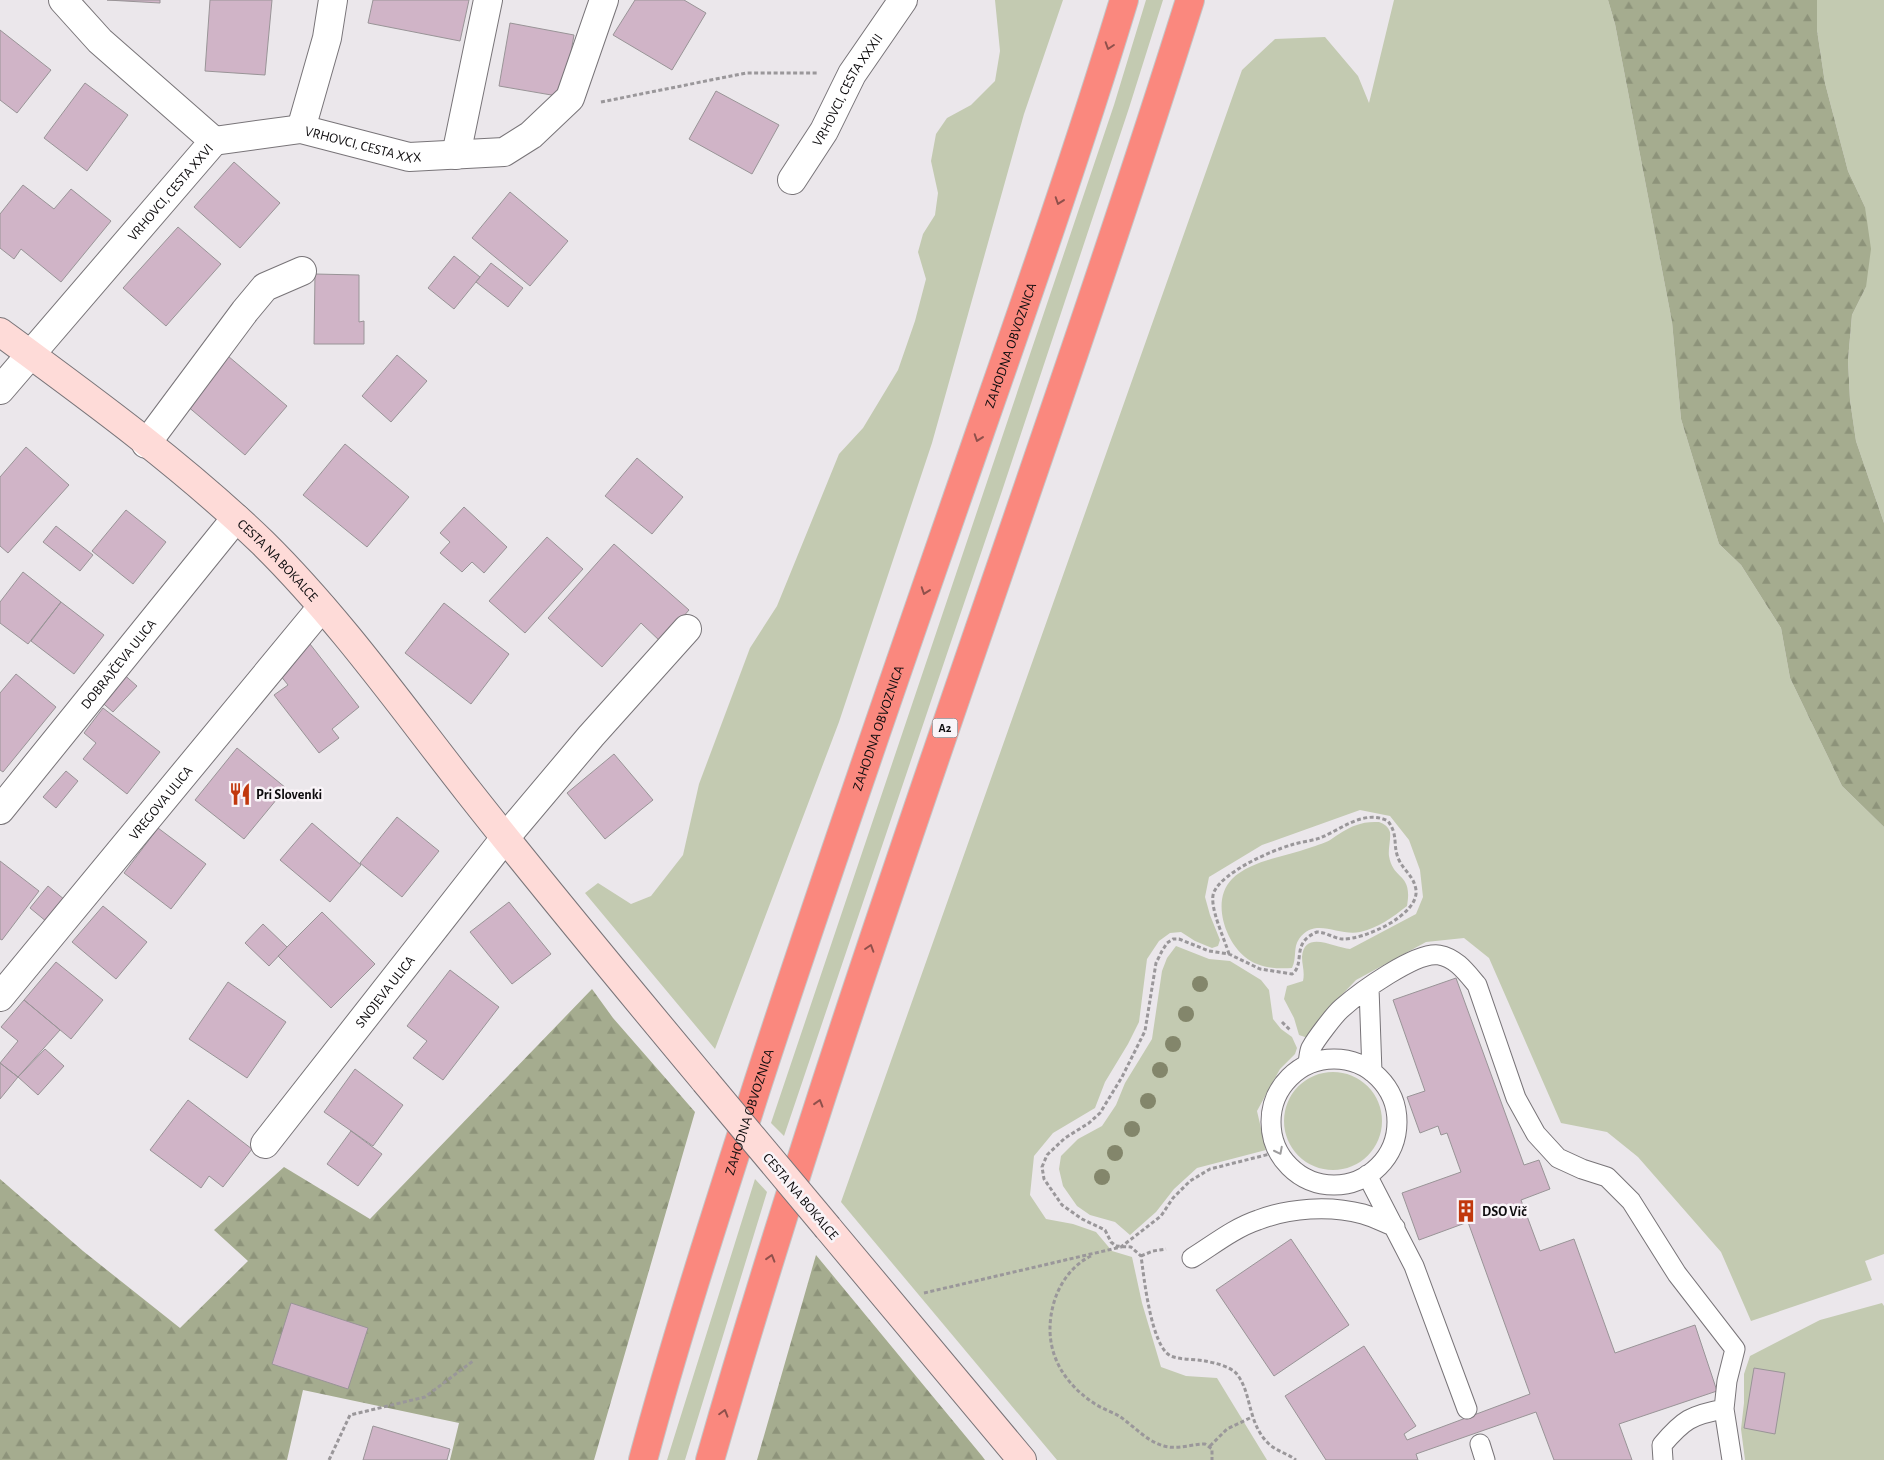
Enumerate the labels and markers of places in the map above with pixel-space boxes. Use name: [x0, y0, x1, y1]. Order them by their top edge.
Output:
restaurant icon: Pri Slovenki: [227, 781, 253, 807]
place label: Pri Slovenki: [256, 788, 322, 802]
building icon: DSO Vič: [1453, 1198, 1479, 1224]
place label: DSO Vič: [1482, 1205, 1527, 1219]

